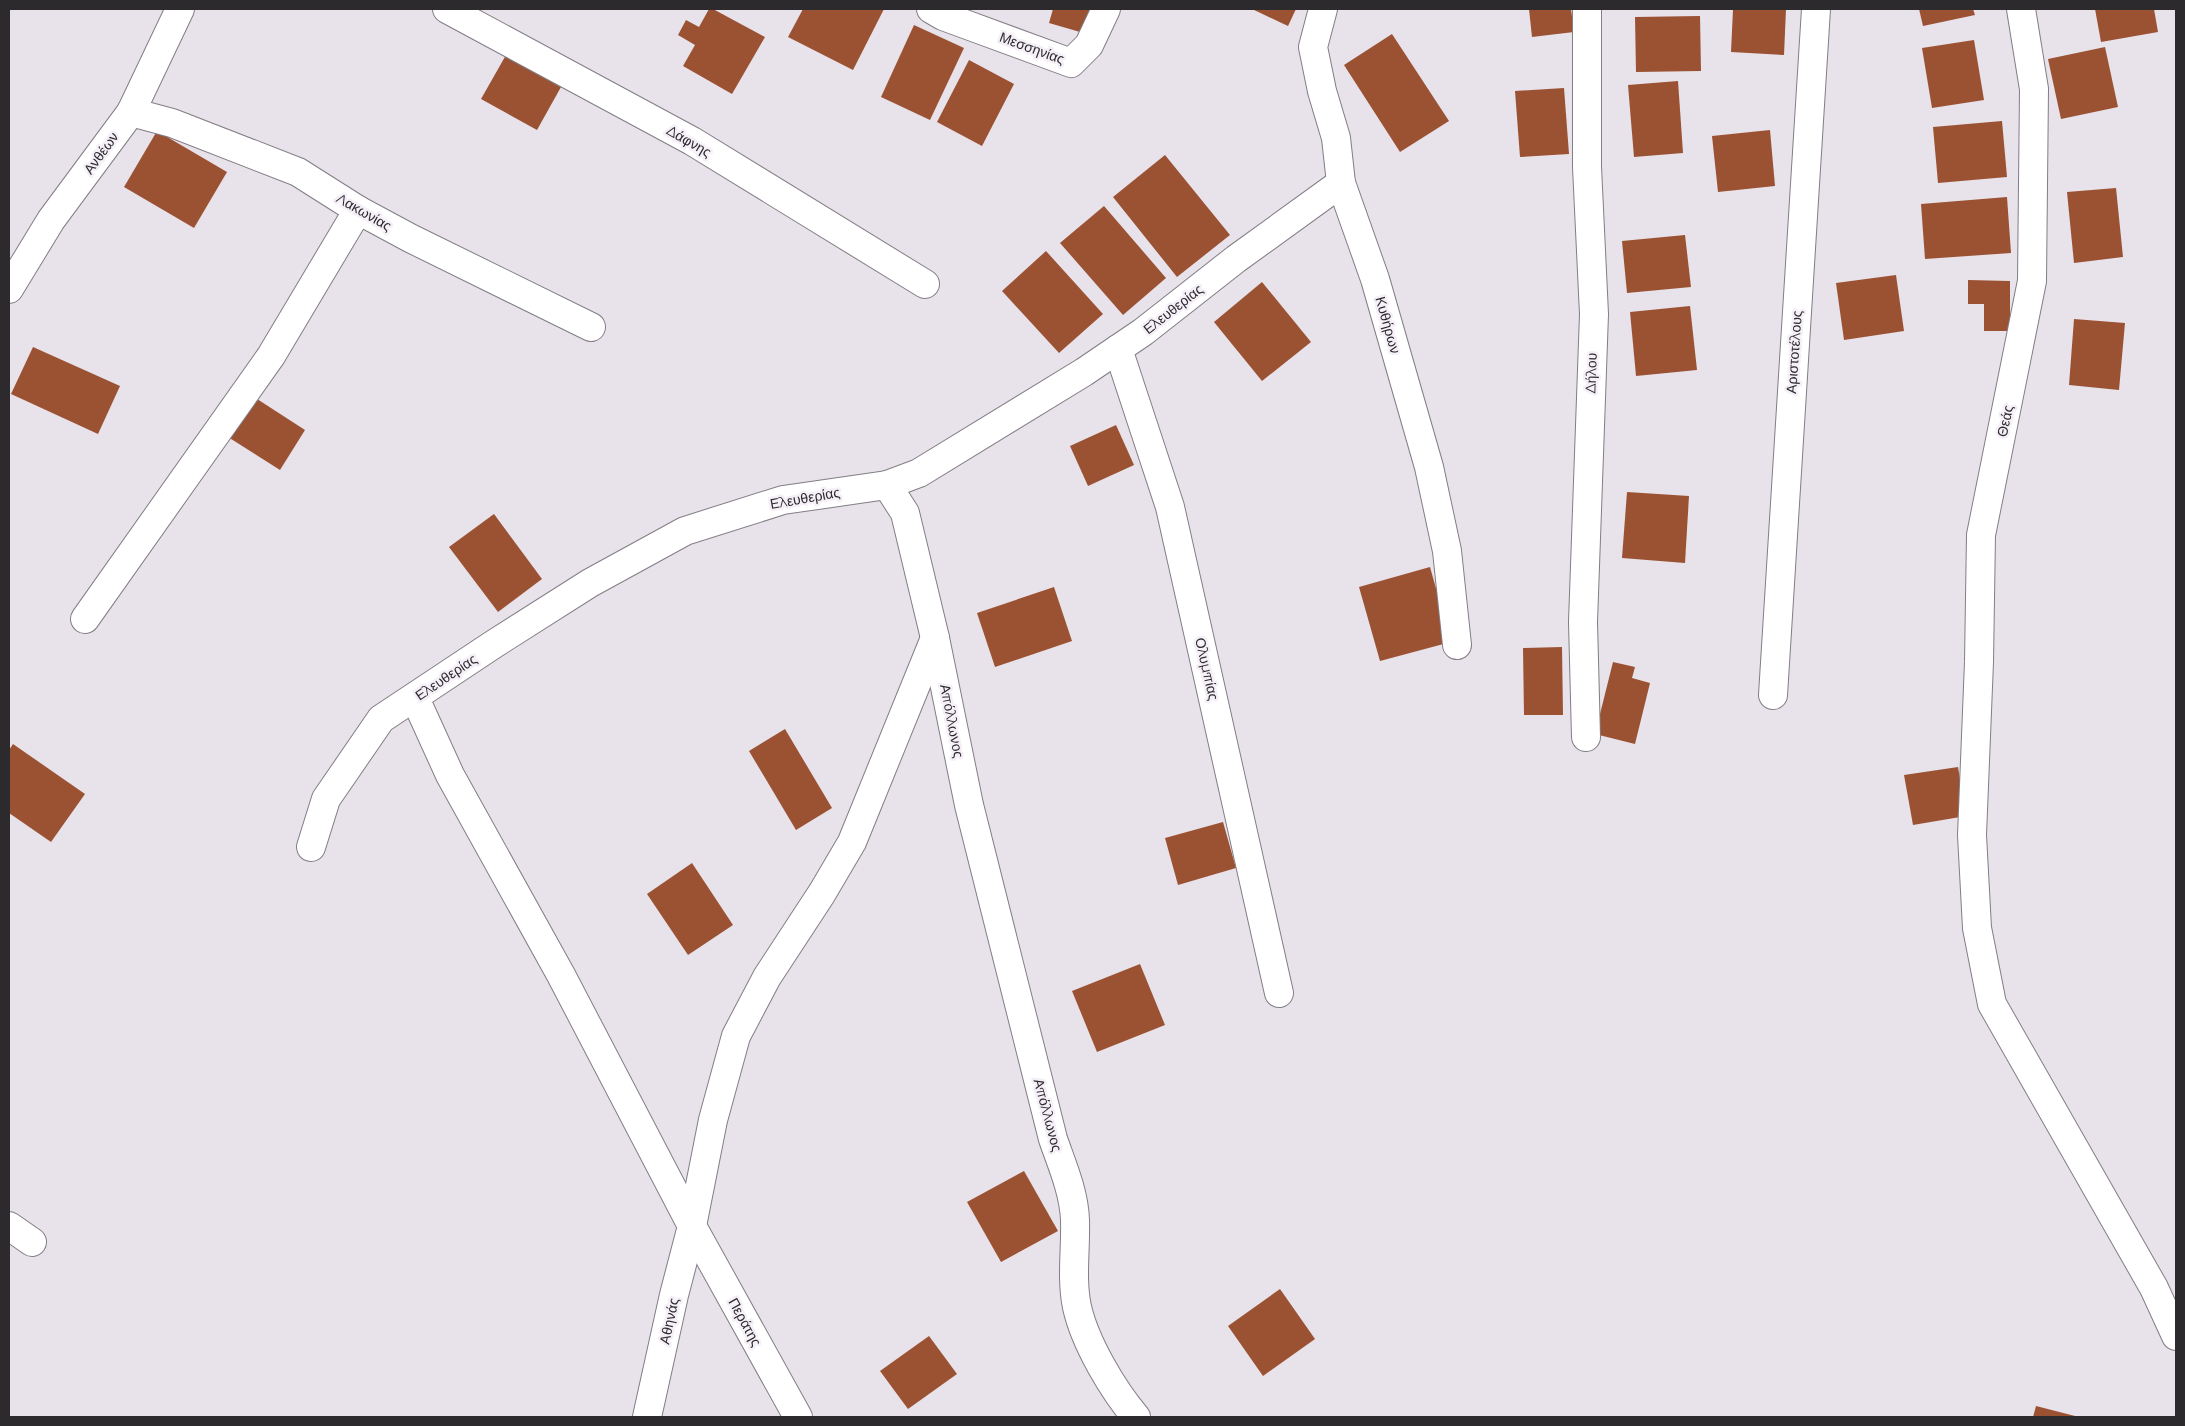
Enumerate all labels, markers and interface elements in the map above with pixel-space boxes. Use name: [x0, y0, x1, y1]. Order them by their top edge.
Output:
street label: Μεσσηνίας: [997, 28, 1067, 68]
street label: Δάφνης: [663, 121, 715, 161]
street label: Ανθέων: [80, 128, 122, 178]
street label: Λακωνίας: [333, 189, 395, 235]
street label: Ελευθερίας: [1140, 280, 1207, 338]
street label: Κυθήρων: [1371, 294, 1405, 356]
street label: Αριστοτέλους: [1782, 309, 1806, 394]
street label: Δήλου: [1581, 352, 1601, 394]
street label: Θεάς: [1993, 403, 2017, 439]
street label: Ελευθερίας: [769, 483, 842, 513]
street label: Ολυμπίας: [1191, 636, 1223, 702]
street label: Ελευθερίας: [412, 650, 481, 704]
street label: Απόλλωνος: [936, 683, 968, 760]
street label: Απόλλωνος: [1030, 1077, 1066, 1154]
street label: Περάτης: [724, 1295, 766, 1350]
street label: Αθηνάς: [655, 1296, 683, 1346]

